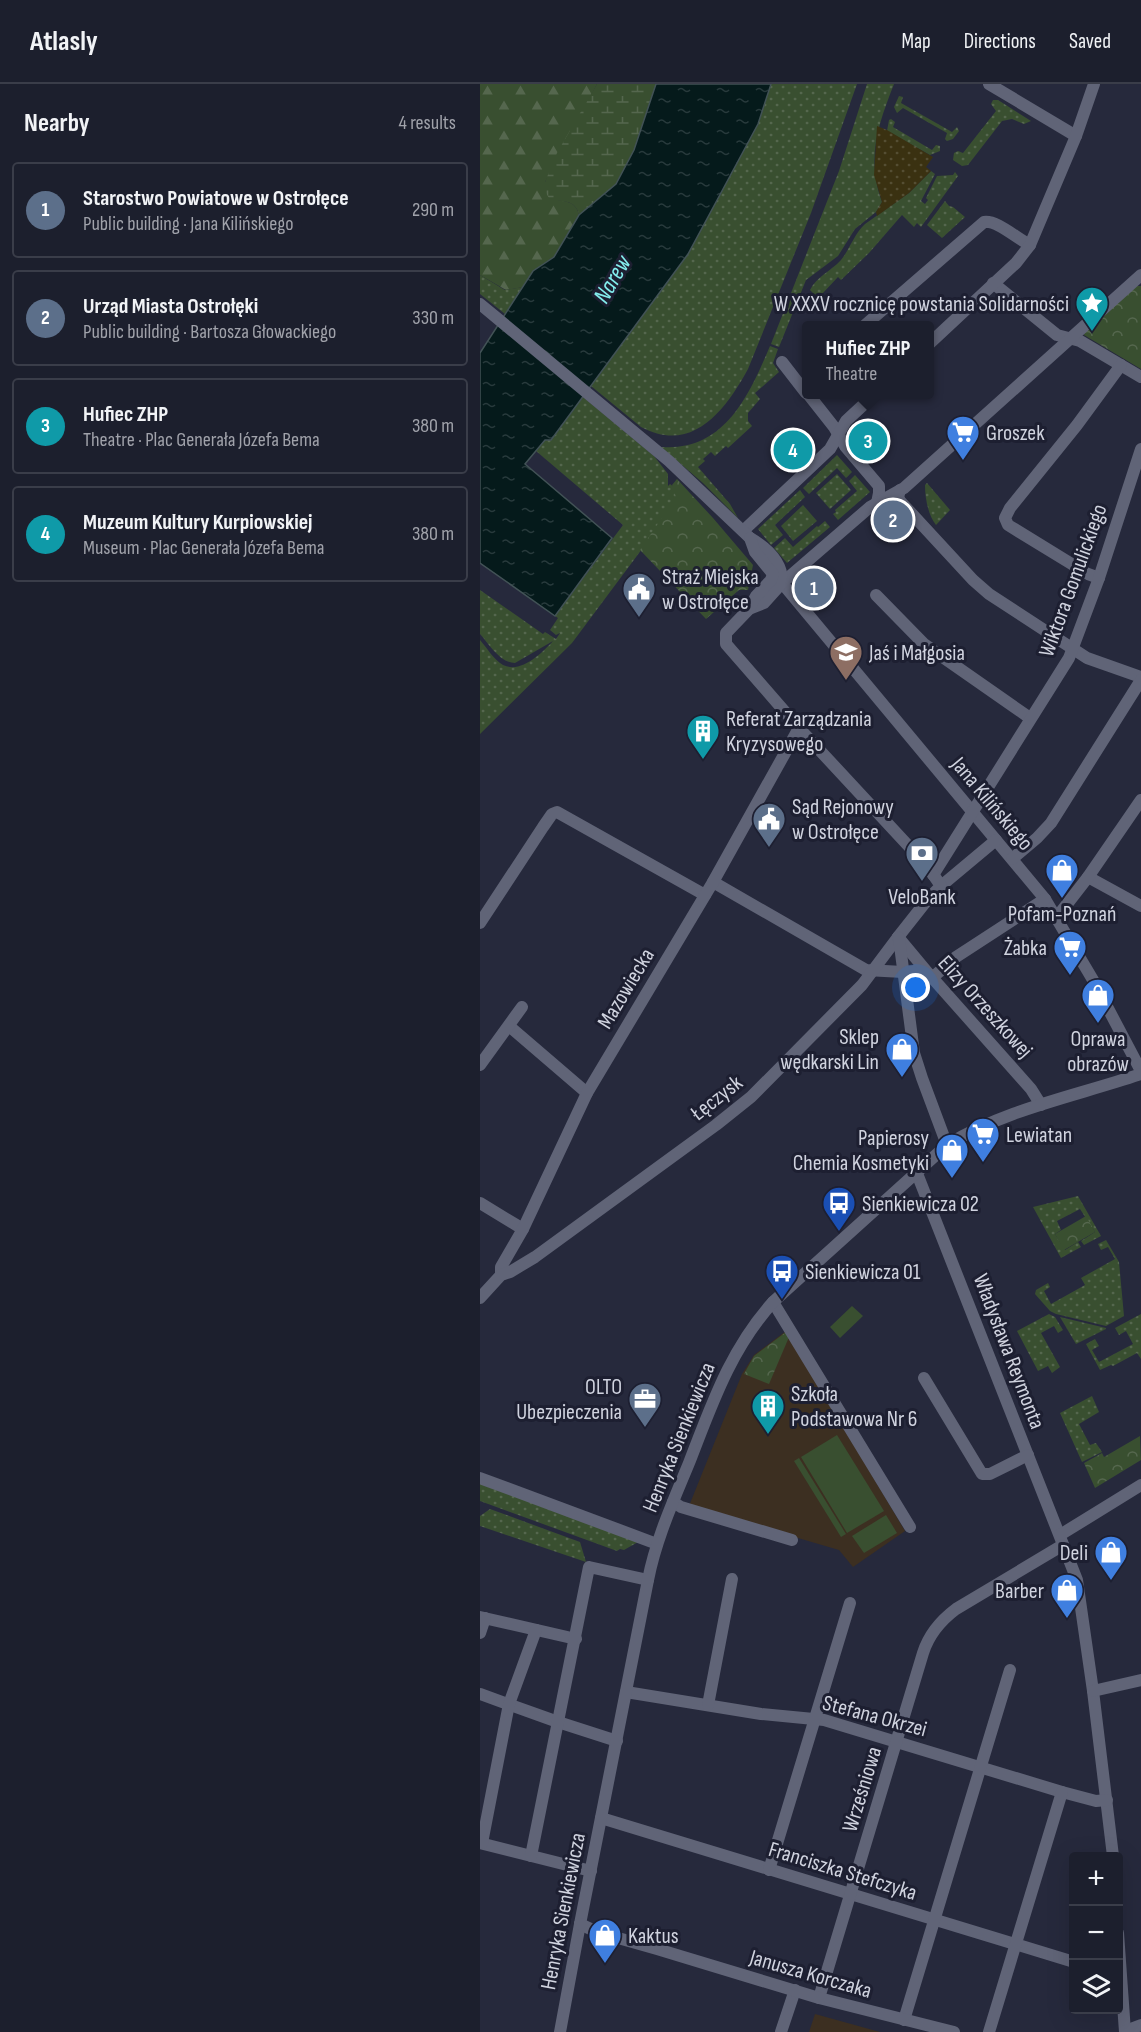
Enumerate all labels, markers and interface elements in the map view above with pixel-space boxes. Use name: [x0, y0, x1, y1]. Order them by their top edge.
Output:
text: Atlasly: [30, 25, 98, 58]
text: Map: [901, 29, 931, 54]
text: Directions: [964, 29, 1036, 54]
text: Saved: [1069, 29, 1111, 54]
text: Nearby: [24, 108, 90, 139]
text: 4 results: [399, 111, 456, 135]
text: Starostwo Powiatowe w Ostrołęce: [83, 185, 349, 212]
text: 1: [42, 198, 49, 222]
text: 290 m: [412, 198, 454, 222]
text: Public building · Jana Kilińskiego: [83, 212, 293, 236]
water label: Narew: [587, 250, 638, 308]
place icon: W XXXV rocznicę powstania Solidarności: [1074, 285, 1110, 332]
place label: W XXXV rocznicę powstania Solidarności: [774, 291, 1069, 318]
text: Urząd Miasta Ostrołęki: [83, 293, 258, 320]
text: 2: [41, 306, 50, 330]
text: 330 m: [412, 306, 454, 330]
text: Public building · Bartosza Głowackiego: [83, 320, 336, 344]
popup: [802, 321, 934, 399]
text: Hufiec ZHP: [825, 335, 911, 362]
text: Theatre: [825, 362, 877, 386]
text: Hufiec ZHP: [83, 401, 168, 428]
text: 3: [41, 414, 50, 438]
text: 380 m: [412, 414, 454, 438]
supermarket icon: Groszek: [945, 414, 981, 461]
pin: 3: [848, 418, 888, 464]
place label: Groszek: [986, 420, 1045, 447]
text: Theatre · Plac Generała Józefa Bema: [83, 428, 320, 452]
pin: 4: [774, 428, 812, 472]
pin: 2: [874, 498, 912, 542]
street label: Wiktora Gomulickiego: [1033, 500, 1114, 661]
text: Muzeum Kultury Kurpiowskiej: [83, 509, 313, 536]
text: 4: [41, 522, 50, 546]
text: 380 m: [412, 522, 454, 546]
text: Museum · Plac Generała Józefa Bema: [83, 536, 325, 560]
place label: Straż Miejska w Ostrołęce: [662, 564, 759, 616]
pin: 1: [794, 566, 834, 610]
public building icon: Straż Miejska w Ostrołęce: [621, 571, 657, 618]
school or university icon: Jaś i Małgosia: [828, 634, 864, 681]
place label: Jaś i Małgosia: [868, 640, 965, 667]
place label: Referat Zarządzania Kryzysowego: [726, 706, 872, 758]
building icon: Referat Zarządzania Kryzysowego: [685, 713, 721, 760]
street label: Jana Kilińskiego: [944, 751, 1039, 856]
place label: Sąd Rejonowy w Ostrołęce: [792, 794, 894, 846]
public building icon: Sąd Rejonowy w Ostrołęce: [751, 801, 787, 848]
bank icon: VeloBank: [904, 835, 940, 882]
shop icon: Pofam-Poznań: [1044, 852, 1080, 899]
place label: VeloBank: [888, 884, 956, 911]
place label: Pofam-Poznań: [1008, 901, 1116, 928]
supermarket icon: Żabka: [1052, 929, 1088, 976]
place label: Żabka: [1004, 935, 1047, 962]
street label: Mazowiecka: [592, 944, 661, 1034]
street label: Elizy Orzeszkowej: [932, 950, 1038, 1064]
your location: [901, 973, 930, 1002]
shop icon: Oprawa obrazów: [1080, 977, 1116, 1024]
place label: Sklep wędkarski Lin: [780, 1024, 879, 1076]
place label: Oprawa obrazów: [1067, 1026, 1129, 1078]
shop icon: Sklep wędkarski Lin: [884, 1031, 920, 1078]
street label: Łęczysk: [685, 1069, 749, 1127]
supermarket icon: Lewiatan: [965, 1116, 1001, 1163]
place label: Lewiatan: [1006, 1122, 1072, 1149]
place label: Papierosy Chemia Kosmetyki: [793, 1125, 929, 1177]
shop icon: Papierosy Chemia Kosmetyki: [934, 1132, 970, 1179]
bus stop icon: Sienkiewicza 02: [821, 1185, 857, 1232]
place label: Sienkiewicza 02: [862, 1191, 979, 1218]
bus stop icon: Sienkiewicza 01: [764, 1253, 800, 1300]
place label: Sienkiewicza 01: [805, 1259, 921, 1286]
street label: Władysława Reymonta: [967, 1270, 1051, 1433]
street label: Henryka Sienkiewicza: [637, 1359, 722, 1516]
place label: OLTO Ubezpieczenia: [516, 1374, 622, 1426]
office icon: OLTO Ubezpieczenia: [627, 1381, 663, 1428]
place label: Szkoła Podstawowa Nr 6: [791, 1381, 917, 1433]
building icon: Szkoła Podstawowa Nr 6: [750, 1388, 786, 1435]
shop icon: Deli: [1093, 1534, 1129, 1581]
place label: Deli: [1060, 1540, 1088, 1567]
shop icon: Barber: [1049, 1572, 1085, 1619]
place label: Barber: [995, 1578, 1044, 1605]
street label: Stefana Okrzei: [819, 1690, 930, 1743]
street label: Wrześniowa: [837, 1743, 888, 1835]
street label: Henryka Sienkiewicza: [535, 1831, 592, 1992]
street label: Franciszka Stefczyka: [765, 1836, 920, 1907]
map controls: [1069, 1852, 1123, 2014]
button: +: [1069, 1852, 1123, 1906]
button: −: [1069, 1906, 1123, 1960]
shop icon: Kaktus: [587, 1917, 623, 1964]
place label: Kaktus: [628, 1923, 679, 1950]
street label: Janusza Korczaka: [746, 1944, 875, 2005]
button: layers: [1069, 1960, 1123, 2014]

